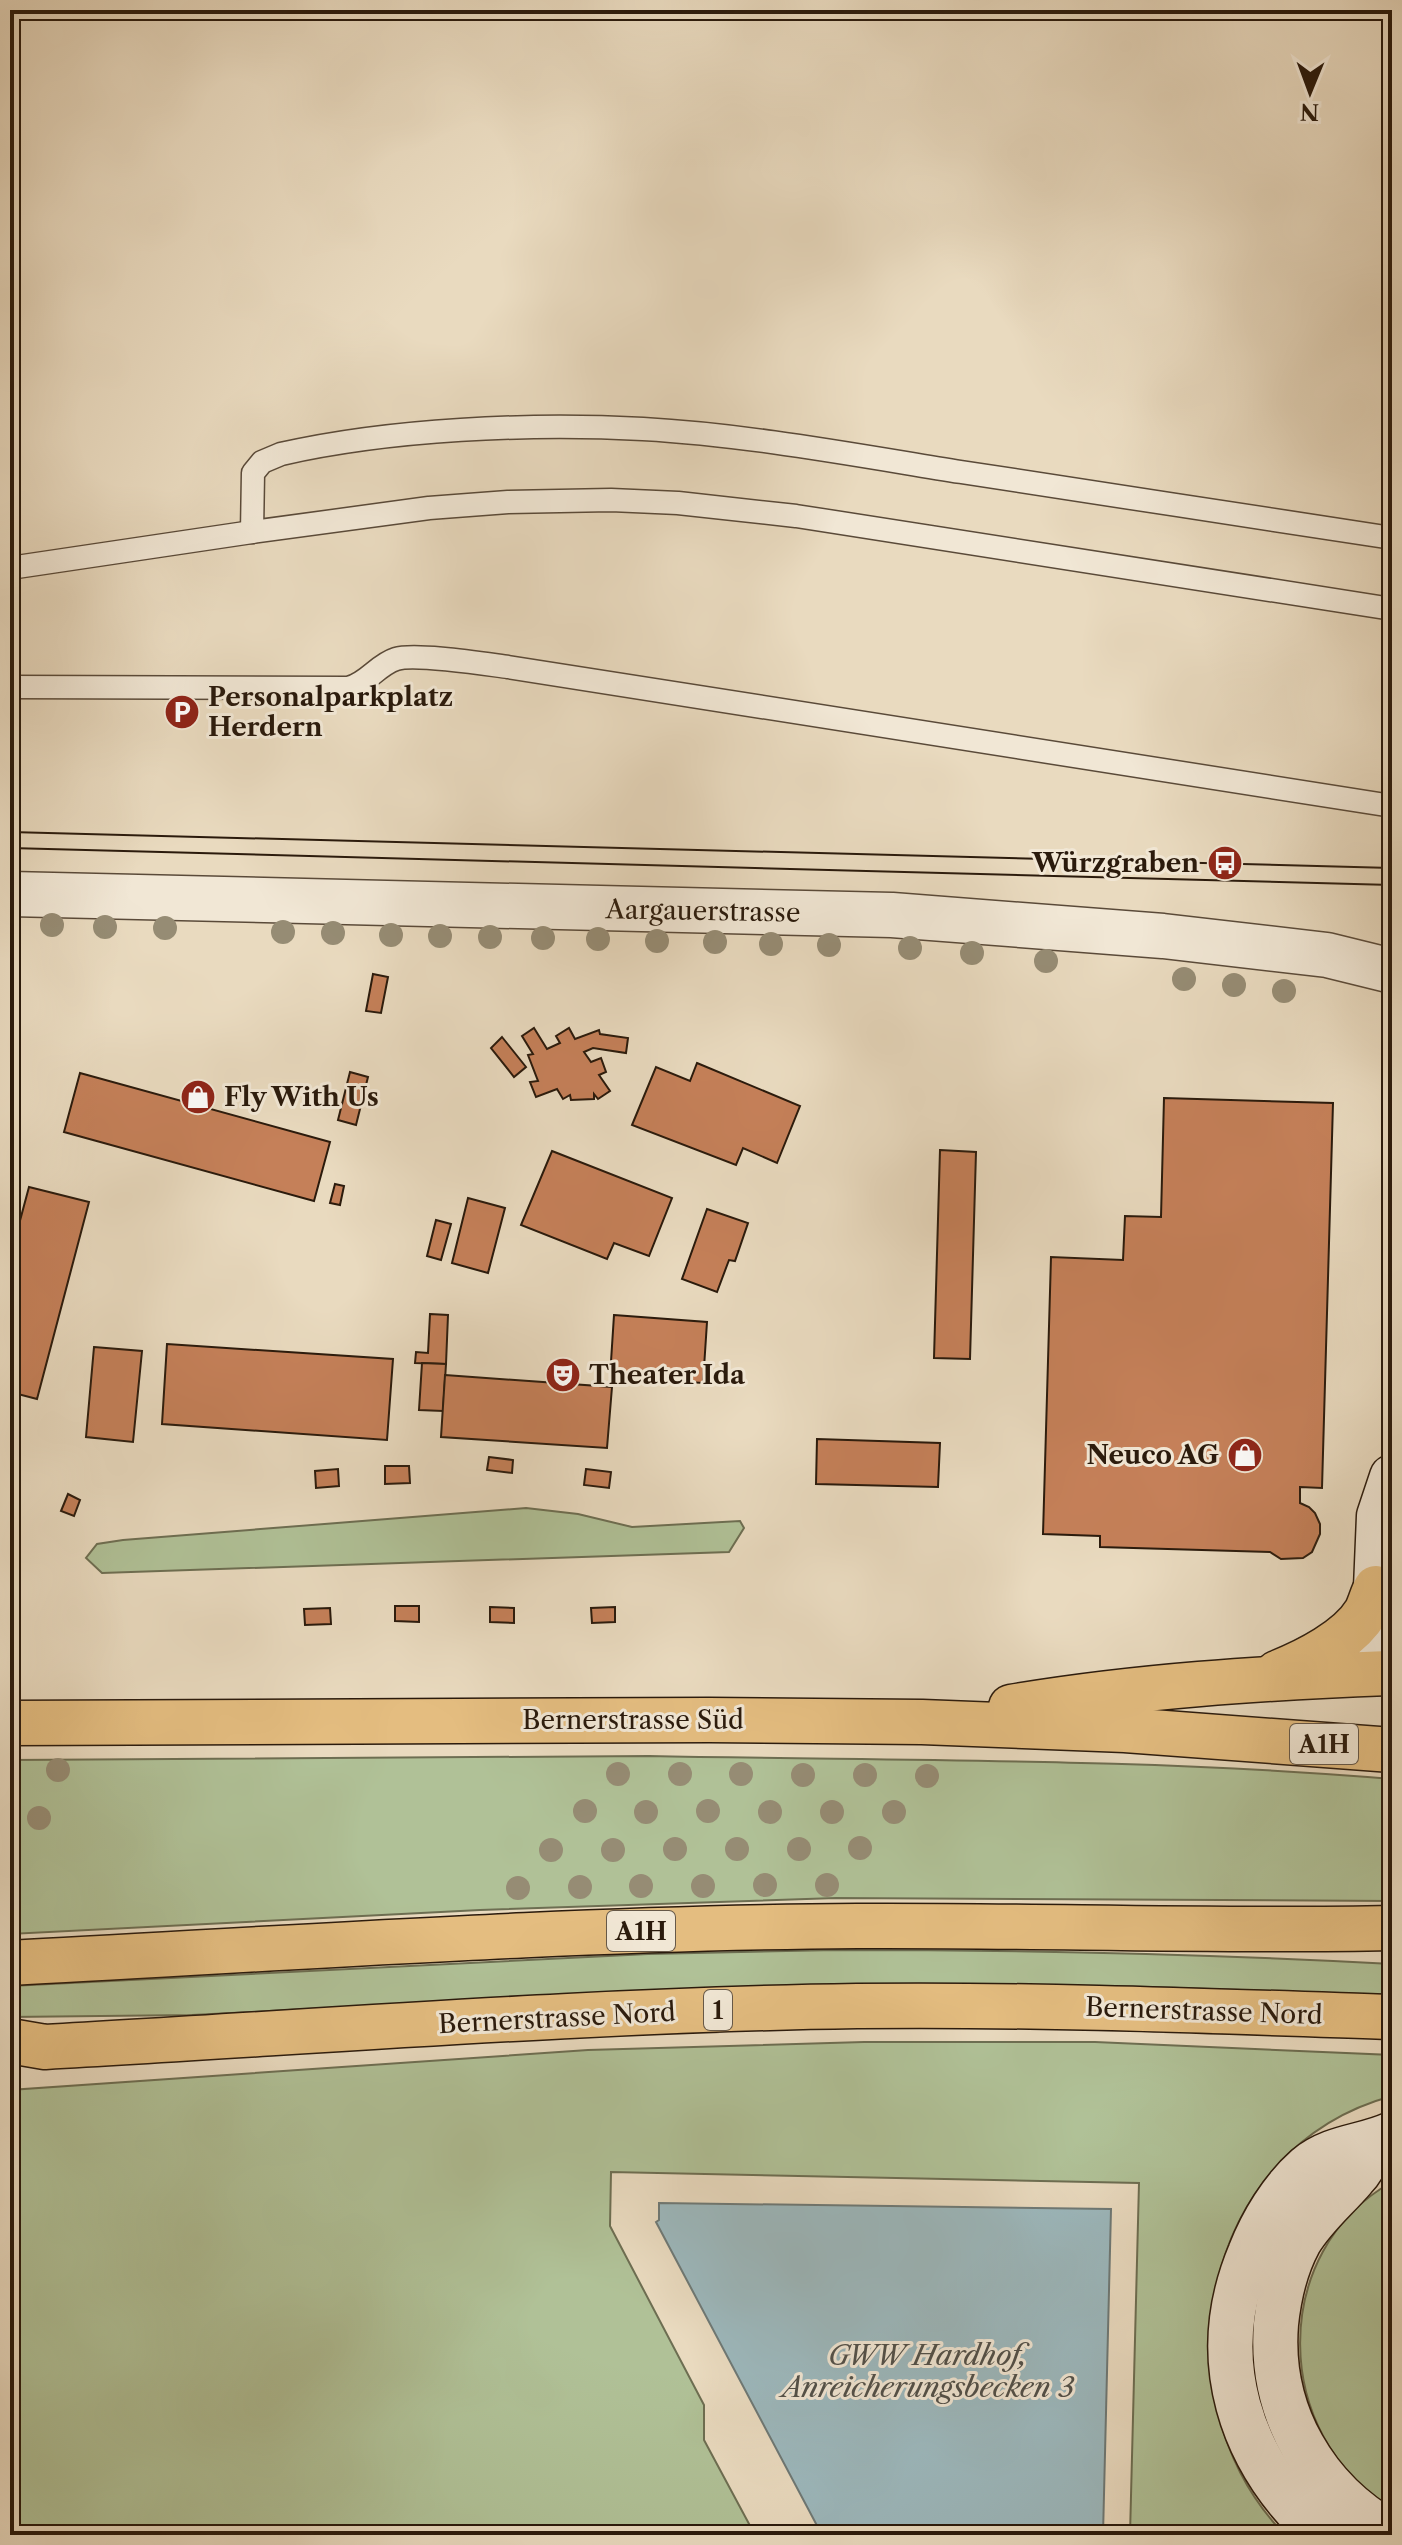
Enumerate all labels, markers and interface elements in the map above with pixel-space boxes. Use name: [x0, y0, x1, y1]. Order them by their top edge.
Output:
north arrow: [1270, 52, 1350, 132]
text: N: [1300, 98, 1319, 125]
place label: Personalparkplatz Herdern: [208, 681, 453, 743]
parking icon: Personalparkplatz Herdern: [163, 693, 201, 731]
bus stop icon: Würzgraben: [1206, 844, 1244, 882]
place label: Würzgraben: [1031, 847, 1199, 879]
street label: Aargauerstrasse: [604, 893, 801, 929]
shop icon: Fly With Us: [179, 1078, 217, 1116]
place label: Fly With Us: [224, 1081, 379, 1113]
theatre icon: Theater Ida: [544, 1356, 582, 1394]
place label: Theater Ida: [589, 1359, 746, 1391]
shop icon: Neuco AG: [1226, 1436, 1264, 1474]
place label: Neuco AG: [1087, 1439, 1219, 1471]
street label: Bernerstrasse Süd: [522, 1704, 744, 1736]
road number: A1H: [1290, 1724, 1358, 1764]
road number: A1H: [607, 1911, 675, 1951]
road number: 1: [704, 1990, 732, 2030]
street label: Bernerstrasse Nord: [1085, 1991, 1323, 2031]
street label: Bernerstrasse Nord: [437, 1996, 677, 2040]
water label: GWW Hardhof, Anreicherungsbecken 3: [778, 2338, 1075, 2404]

